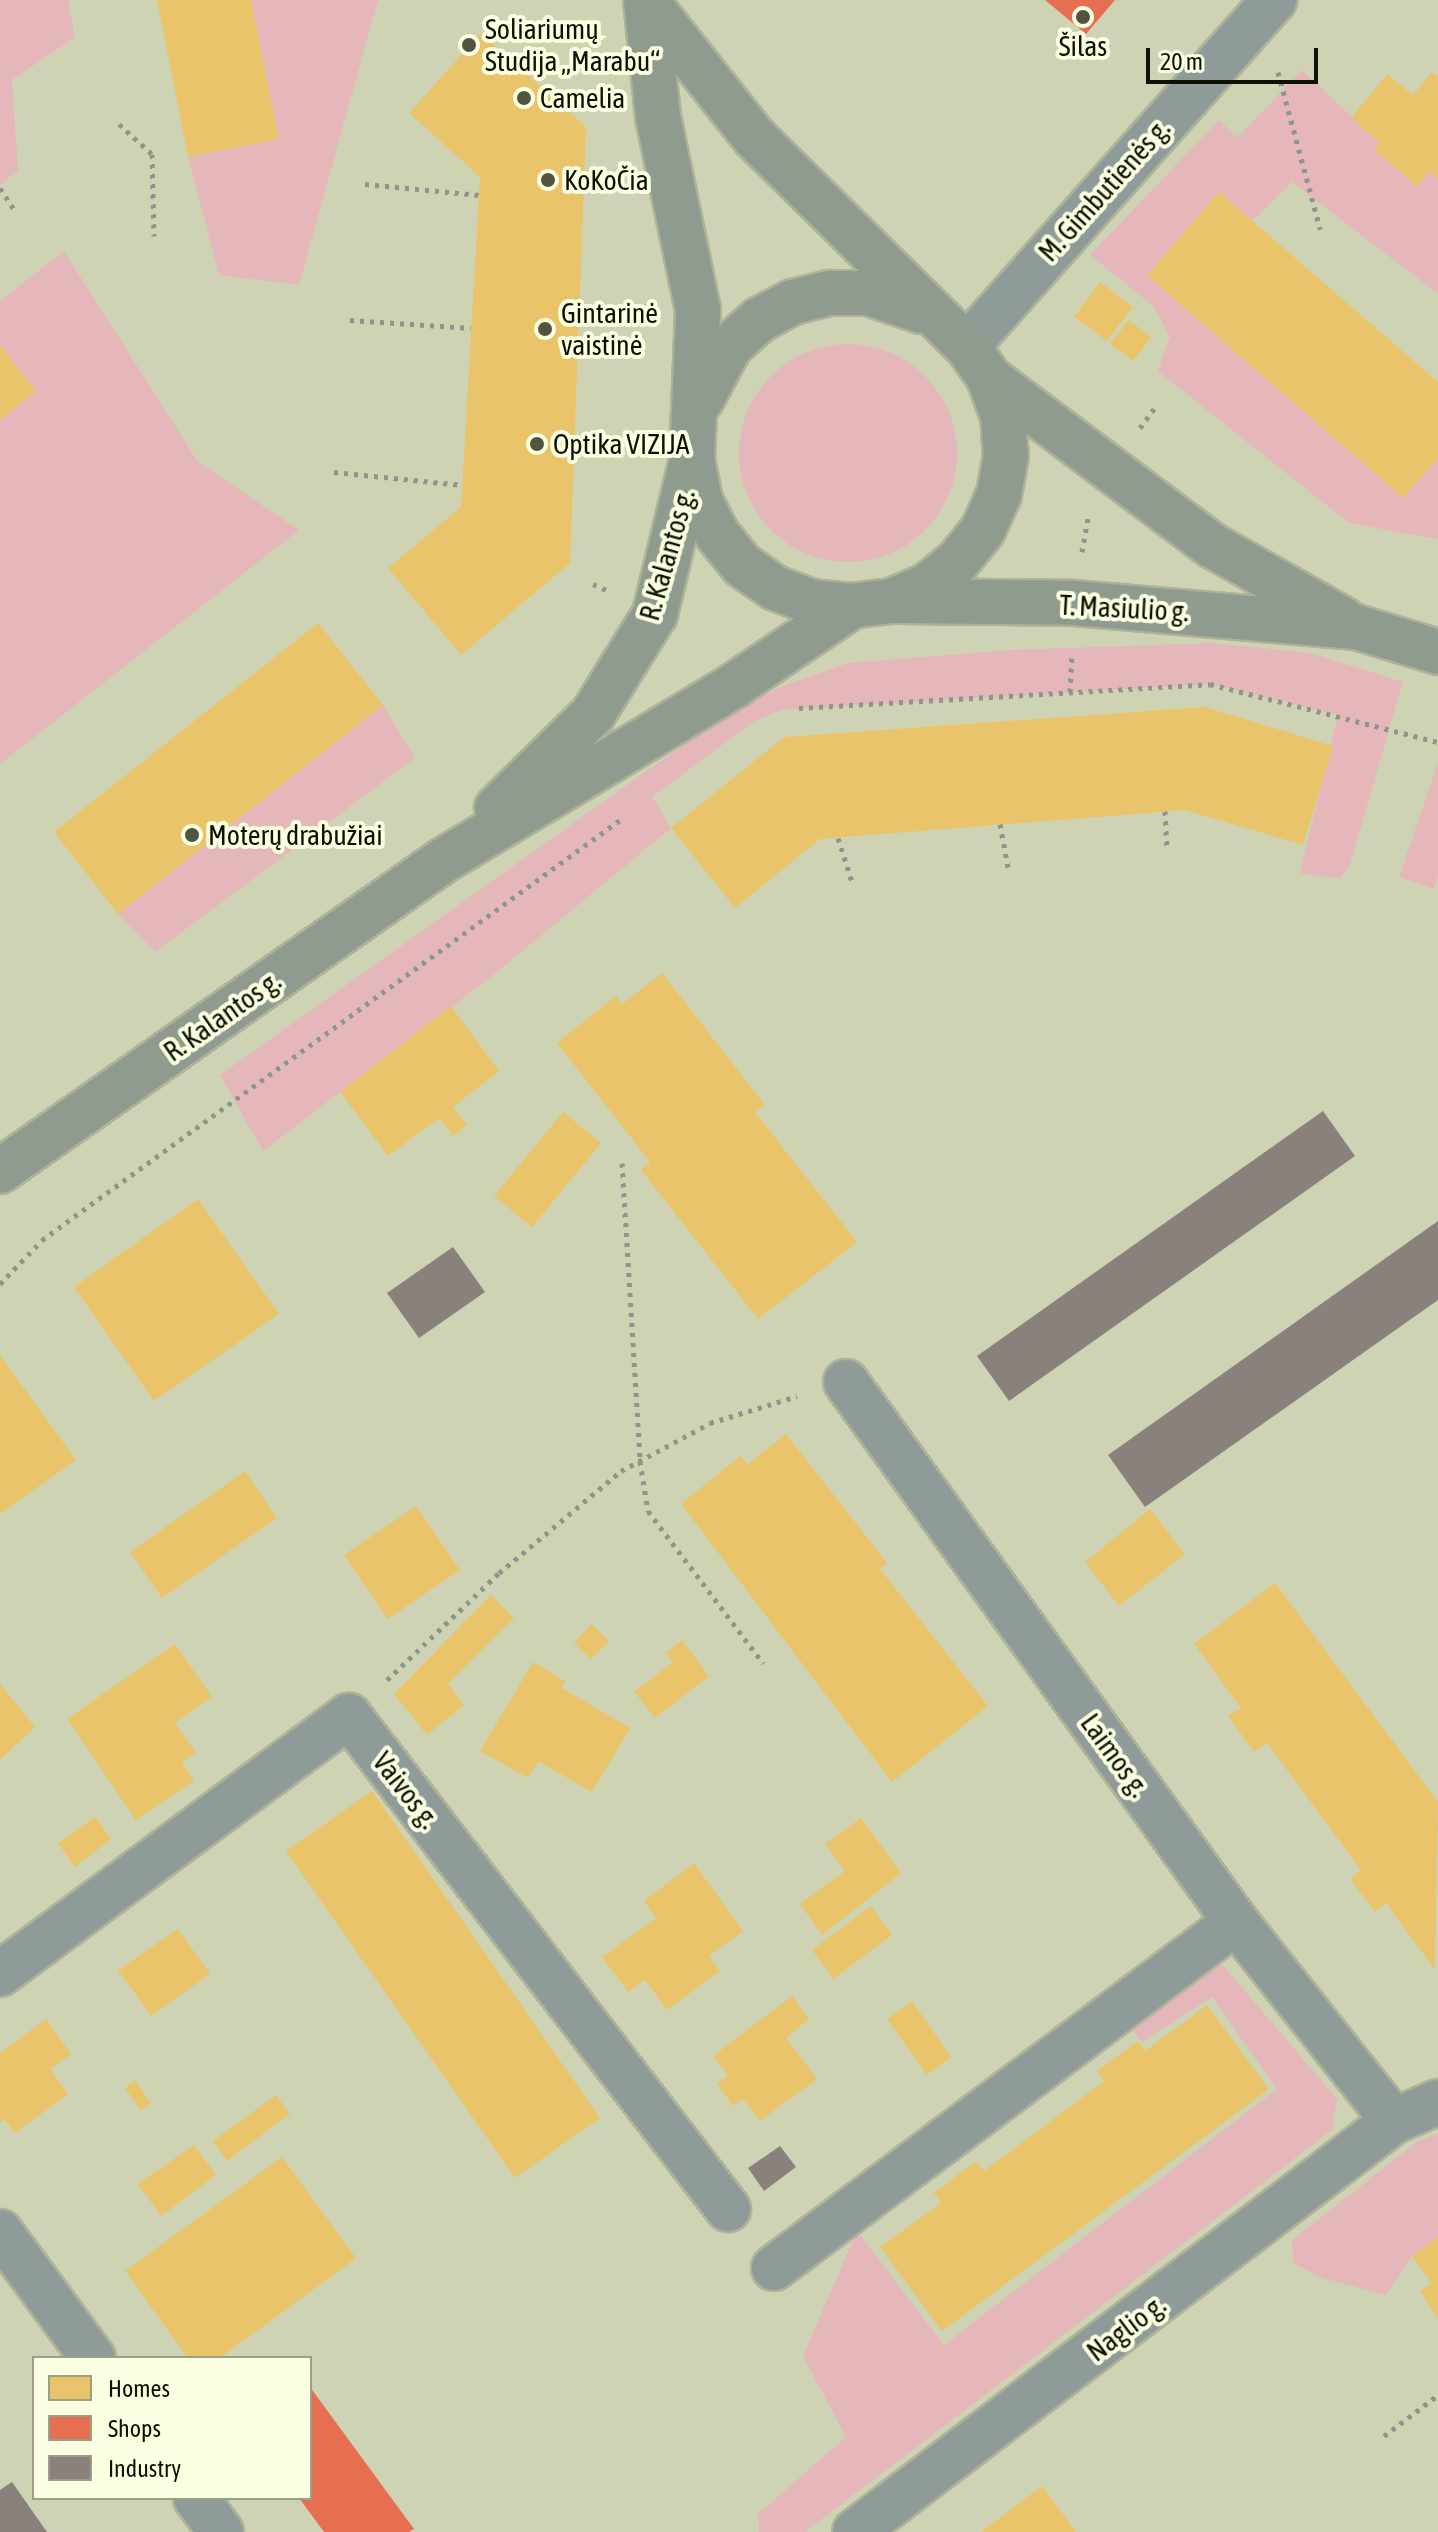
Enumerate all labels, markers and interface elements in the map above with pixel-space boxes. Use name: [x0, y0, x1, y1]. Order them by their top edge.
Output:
marker: Šilas: [1074, 8, 1092, 26]
place label: Soliariumų Studija „Marabu“: [485, 12, 660, 78]
place label: Šilas: [1059, 29, 1107, 63]
scale bar: [1150, 32, 1322, 82]
marker: Soliariumų Studija „Marabu“: [460, 36, 478, 54]
text: 20 m: [1160, 48, 1203, 75]
place label: Camelia: [540, 81, 625, 115]
marker: Camelia: [515, 89, 533, 107]
street label: M. Gimbutienės g.: [1031, 112, 1177, 268]
place label: KoKoČia: [564, 163, 649, 197]
marker: KoKoČia: [539, 171, 557, 189]
place label: Gintarinė vaistinė: [561, 296, 658, 362]
marker: Gintarinė vaistinė: [536, 320, 554, 338]
place label: Optika VIZIJA: [553, 427, 690, 461]
marker: Optika VIZIJA: [528, 435, 546, 453]
street label: R. Kalantos g.: [632, 486, 702, 624]
street label: T. Masiulio g.: [1059, 588, 1189, 628]
place label: Moterų drabužiai: [208, 818, 383, 852]
marker: Moterų drabužiai: [183, 826, 201, 844]
street label: R. Kalantos g.: [157, 964, 287, 1068]
street label: Laimos g.: [1074, 1707, 1156, 1803]
street label: Vaivos g.: [366, 1745, 446, 1835]
street label: Naglio g.: [1080, 2288, 1172, 2368]
legend: [32, 2356, 312, 2500]
text: Homes: [108, 2375, 170, 2402]
text: Shops: [108, 2415, 161, 2442]
text: Industry: [108, 2455, 181, 2482]

